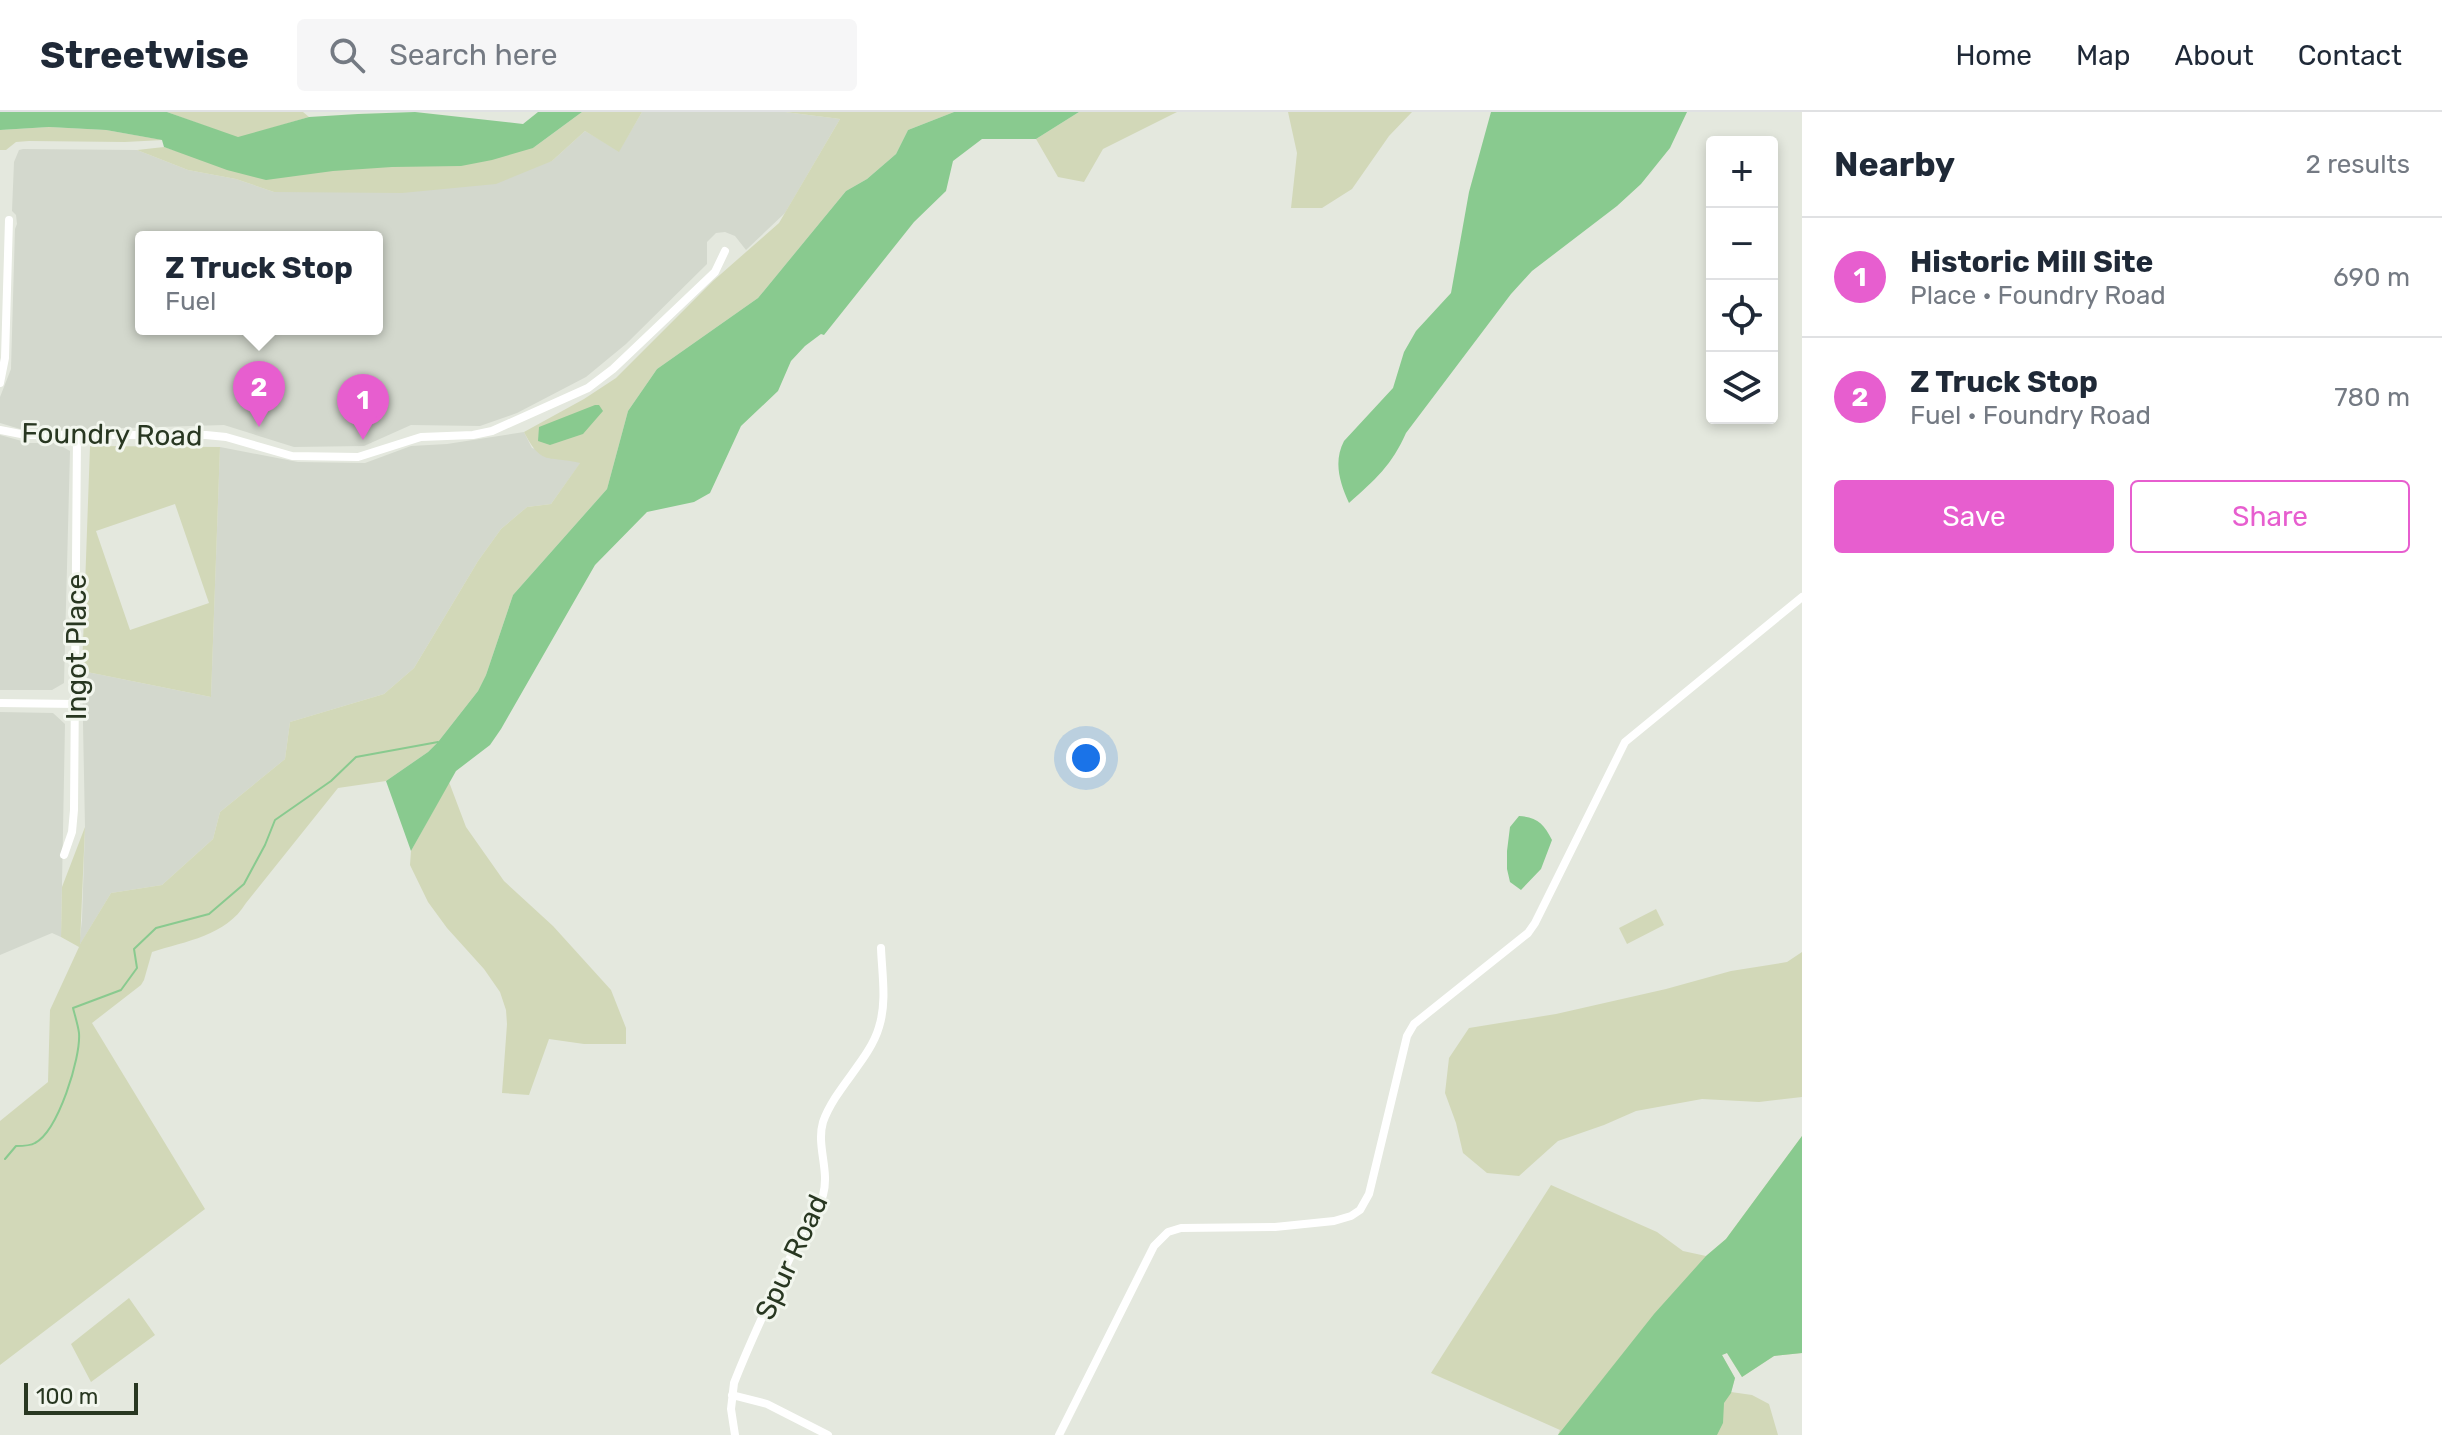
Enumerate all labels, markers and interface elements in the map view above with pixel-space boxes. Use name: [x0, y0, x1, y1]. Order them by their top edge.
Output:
search box: [297, 19, 857, 91]
text: Streetwise: [40, 32, 249, 78]
icon: search: [325, 33, 369, 77]
text: Search here: [389, 37, 557, 73]
text: Home: [1955, 39, 2032, 72]
text: Map: [2076, 39, 2130, 72]
text: About: [2174, 39, 2254, 72]
text: Contact: [2298, 39, 2402, 72]
map controls: [1706, 136, 1778, 424]
button: +: [1706, 136, 1778, 208]
text: Nearby: [1834, 144, 1955, 185]
text: 2 results: [2306, 149, 2410, 180]
button: −: [1706, 208, 1778, 280]
popup: [135, 231, 383, 335]
text: Historic Mill Site: [1910, 244, 2153, 280]
text: Z Truck Stop: [165, 250, 353, 286]
text: 1: [1854, 262, 1866, 293]
text: 690 m: [2333, 262, 2410, 293]
button: locate: [1706, 280, 1778, 352]
text: Place · Foundry Road: [1910, 280, 2166, 311]
text: Fuel: [165, 286, 216, 317]
button: layers: [1706, 352, 1778, 424]
pin: 2: [233, 361, 285, 427]
text: Z Truck Stop: [1910, 364, 2098, 400]
pin: 1: [337, 374, 389, 440]
text: 2: [1852, 382, 1868, 413]
text: 780 m: [2334, 382, 2410, 413]
text: Fuel · Foundry Road: [1910, 400, 2151, 431]
street label: Foundry Road: [21, 416, 203, 453]
button: Save: [1834, 480, 2114, 553]
button: Share: [2130, 480, 2410, 553]
street label: Ingot Place: [60, 574, 93, 720]
your location: [1066, 738, 1106, 778]
street label: Spur Road: [748, 1189, 835, 1325]
scale bar: [24, 1379, 138, 1415]
text: 100 m: [36, 1383, 98, 1410]

